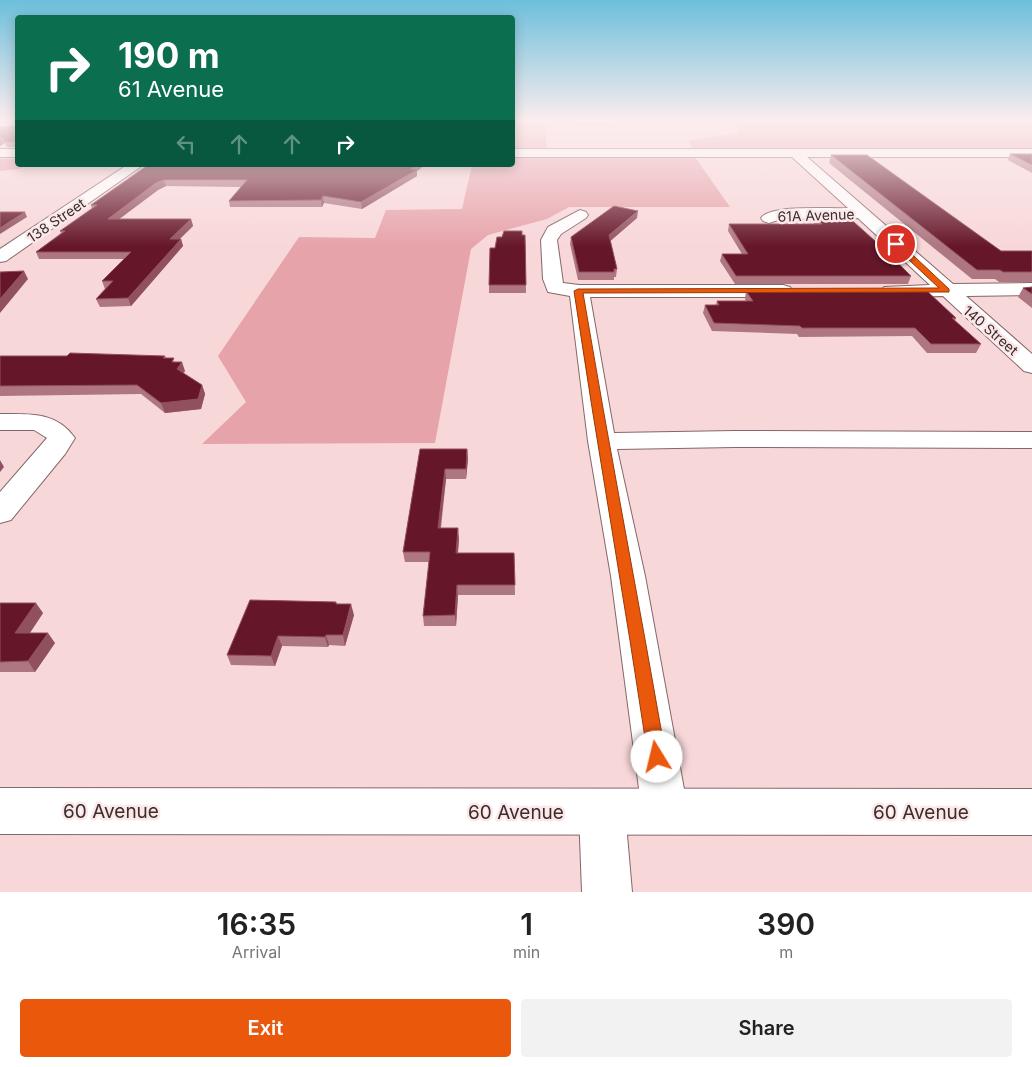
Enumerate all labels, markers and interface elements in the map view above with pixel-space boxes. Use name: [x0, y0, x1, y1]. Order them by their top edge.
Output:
text: 190 m: [118, 34, 220, 76]
icon: right: [35, 35, 100, 100]
text: 61 Avenue: [118, 76, 224, 102]
icon: left: [172, 130, 200, 158]
icon: ahead: [225, 130, 253, 158]
icon: ahead: [278, 130, 306, 158]
icon: right: [331, 130, 359, 158]
street label: 138 Street: [24, 194, 89, 246]
street label: 61A Avenue: [777, 205, 855, 225]
pin: [875, 223, 917, 265]
icon: arrive: [882, 230, 910, 258]
street label: 140 Street: [960, 302, 1022, 359]
position arrow: [630, 730, 682, 782]
street label: 60 Avenue: [63, 800, 159, 823]
street label: 60 Avenue: [468, 801, 564, 824]
street label: 60 Avenue: [873, 801, 969, 824]
text: 16:35: [217, 906, 296, 942]
text: 1: [520, 906, 533, 942]
text: 390: [757, 906, 815, 942]
text: Arrival: [232, 942, 281, 962]
text: min: [513, 942, 540, 962]
text: m: [779, 942, 793, 962]
button: Exit: [20, 999, 511, 1057]
button: Share: [521, 999, 1012, 1057]

